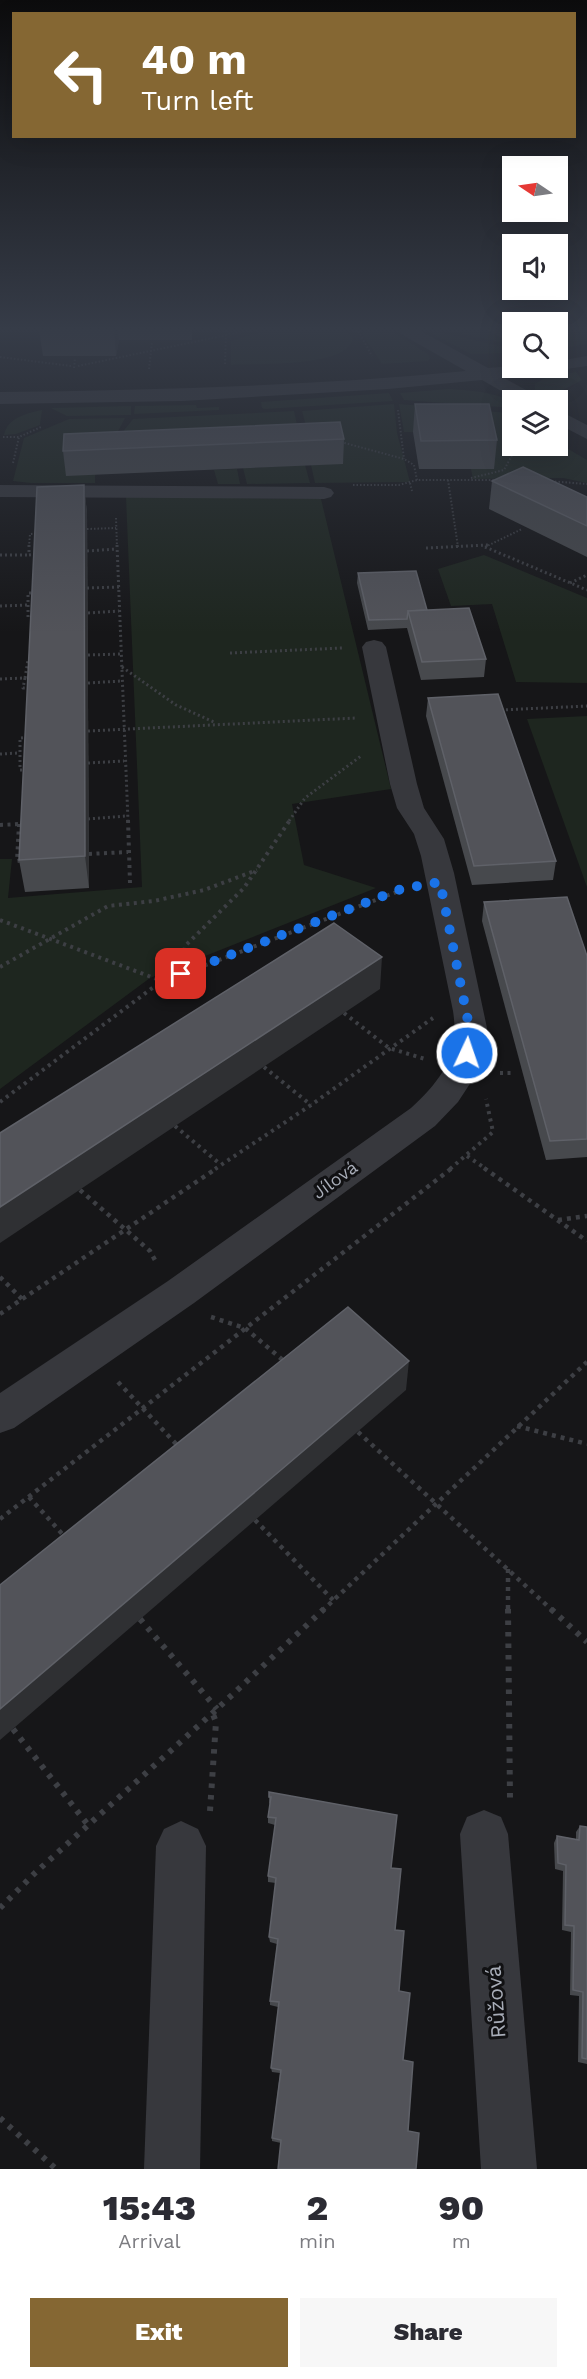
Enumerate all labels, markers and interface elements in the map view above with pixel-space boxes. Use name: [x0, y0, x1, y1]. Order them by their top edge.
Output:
text: 40 m: [141, 35, 247, 84]
icon: left: [42, 36, 120, 114]
text: Turn left: [141, 85, 253, 117]
north arrow: [502, 156, 568, 222]
map controls: [502, 156, 568, 456]
button: sound: [502, 234, 568, 300]
button: search: [502, 312, 568, 378]
button: layers: [502, 390, 568, 456]
pin: [155, 948, 206, 999]
icon: arrive: [164, 957, 197, 990]
position arrow: [435, 1021, 499, 1085]
street label: Jílová: [308, 1156, 361, 1203]
street label: Růžová: [480, 1965, 511, 2039]
text: 15:43: [103, 2187, 196, 2229]
text: 2: [306, 2187, 328, 2229]
text: 90: [439, 2187, 484, 2229]
text: Arrival: [118, 2229, 181, 2253]
text: min: [299, 2229, 336, 2253]
text: m: [452, 2229, 471, 2253]
button: Exit: [30, 2298, 288, 2367]
button: Share: [300, 2298, 557, 2367]

